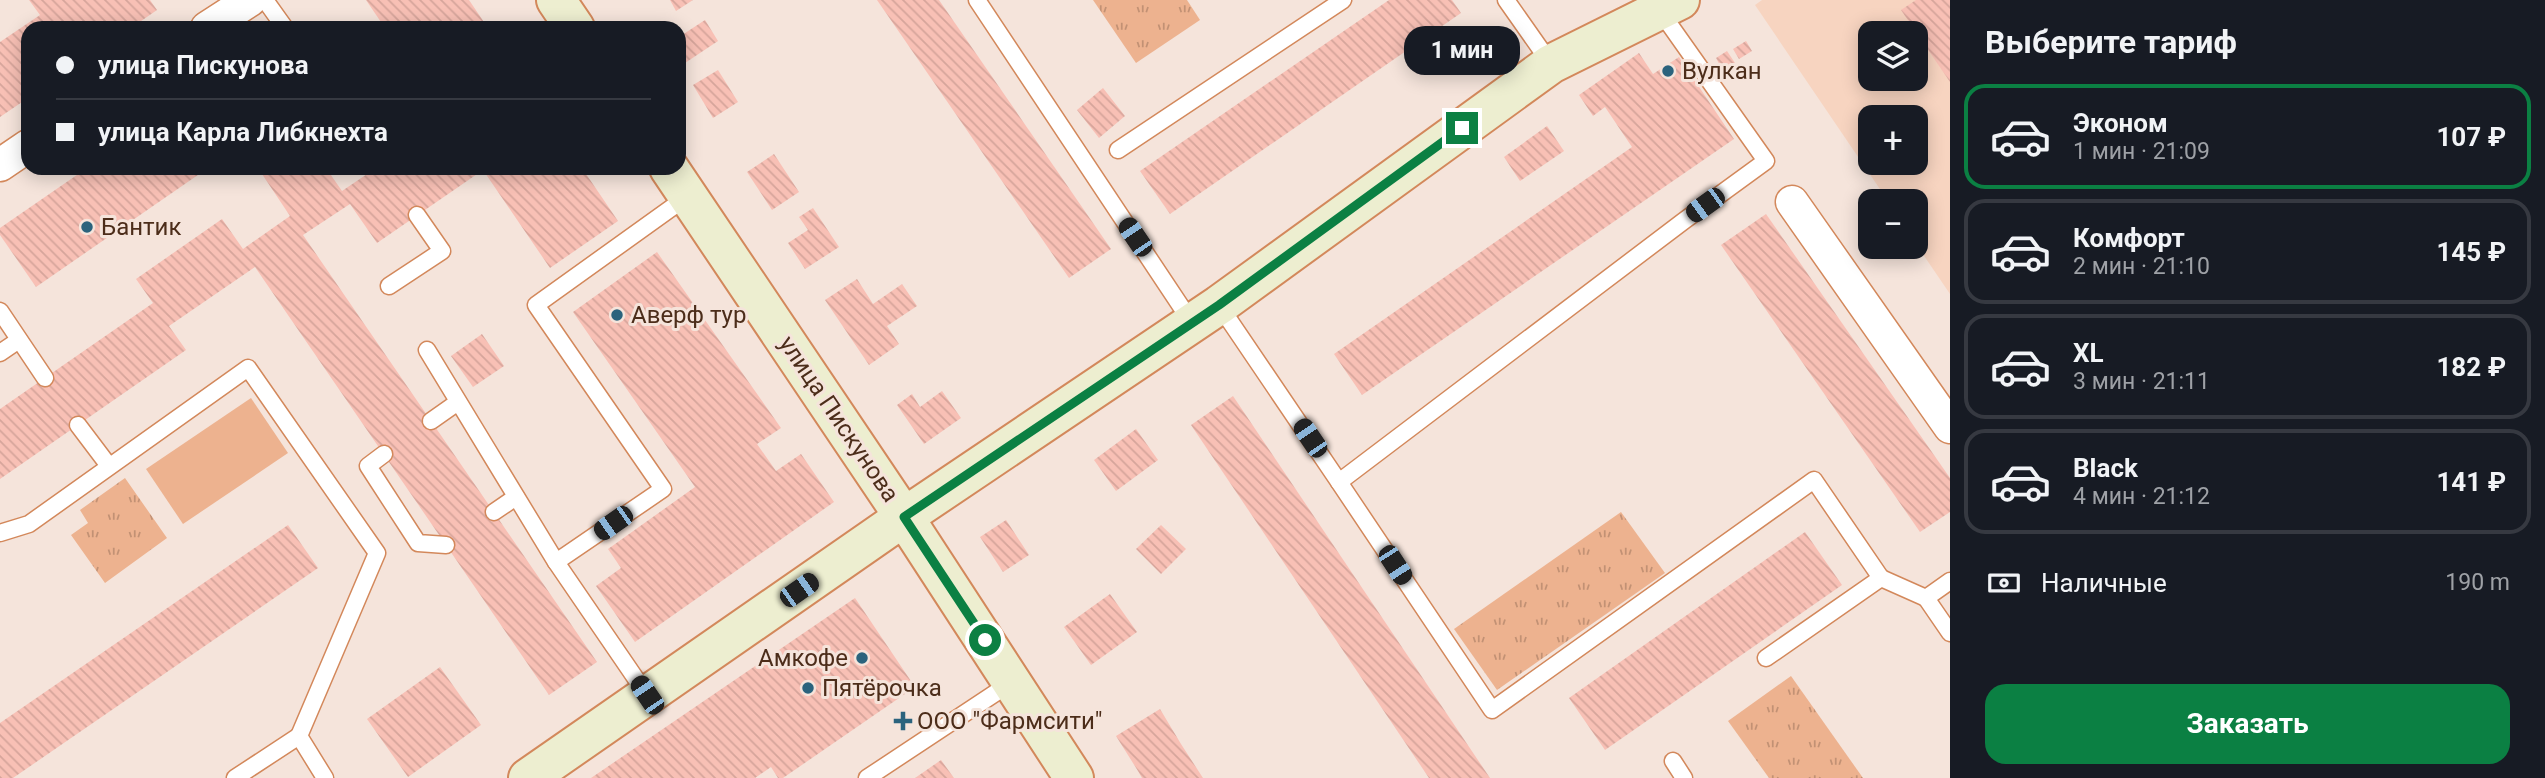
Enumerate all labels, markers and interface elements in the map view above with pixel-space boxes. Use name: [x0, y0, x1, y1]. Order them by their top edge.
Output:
map controls: [1858, 21, 1928, 259]
button: layers: [1858, 21, 1928, 91]
text: Выберите тариф: [1985, 23, 2237, 61]
callout: 1 мин: [1404, 26, 1520, 76]
text: 1 мин: [1431, 37, 1493, 64]
text: улица Пискунова: [98, 50, 309, 80]
place label: Вулкан: [1682, 57, 1762, 85]
marker: Вулкан: [1660, 63, 1676, 79]
button: +: [1858, 105, 1928, 175]
icon: car: [1989, 105, 2052, 168]
text: Эконом: [2073, 108, 2168, 138]
route end: [1446, 112, 1478, 144]
text: улица Карла Либкнехта: [98, 117, 388, 147]
text: 107 ₽: [2436, 122, 2506, 152]
text: 1 мин · 21:09: [2073, 138, 2210, 165]
car: [1682, 184, 1729, 226]
button: −: [1858, 189, 1928, 259]
place label: Бантик: [101, 213, 181, 241]
car: [1115, 214, 1156, 260]
marker: Бантик: [79, 219, 95, 235]
icon: car: [1989, 220, 2052, 283]
text: Комфорт: [2073, 223, 2185, 253]
text: 145 ₽: [2436, 237, 2506, 267]
text: 2 мин · 21:10: [2073, 253, 2210, 280]
place label: Аверф тур: [631, 301, 746, 329]
marker: Аверф тур: [609, 307, 625, 323]
street label: улица Пискунова: [773, 331, 905, 507]
icon: car: [1989, 335, 2052, 398]
text: XL: [2073, 338, 2104, 368]
text: 182 ₽: [2436, 352, 2506, 382]
text: 3 мин · 21:11: [2073, 368, 2210, 395]
car: [1290, 415, 1331, 461]
icon: car: [1989, 450, 2052, 513]
text: Black: [2073, 453, 2138, 483]
text: 141 ₽: [2436, 467, 2506, 497]
text: 4 мин · 21:12: [2073, 483, 2210, 510]
car: [590, 502, 637, 544]
car: [1375, 542, 1416, 588]
icon: cash: [1985, 564, 2023, 602]
text: Наличные: [2041, 568, 2167, 598]
car: [776, 569, 823, 611]
text: 190 m: [2445, 569, 2510, 596]
route start: [969, 624, 1001, 656]
place label: Амкофе: [758, 644, 848, 672]
marker: Амкофе: [854, 650, 870, 666]
car: [627, 672, 668, 718]
place label: Пятёрочка: [822, 674, 942, 702]
marker: Пятёрочка: [800, 680, 816, 696]
button: Заказать: [1985, 684, 2510, 764]
place label: ООО "Фармсити": [917, 707, 1103, 735]
marker: ООО "Фармсити": [895, 713, 911, 729]

